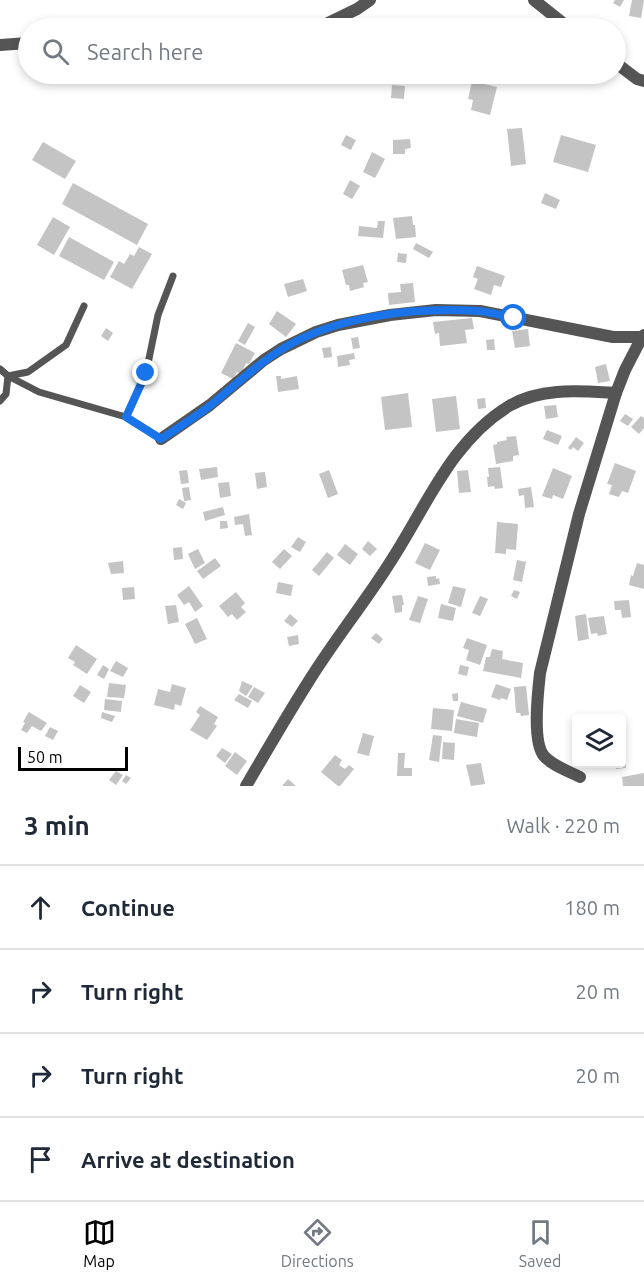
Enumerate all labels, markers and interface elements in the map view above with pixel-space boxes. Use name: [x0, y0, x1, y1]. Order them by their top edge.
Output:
search box: [18, 18, 626, 84]
icon: search: [39, 35, 72, 68]
text: Search here: [87, 39, 203, 64]
route start: [500, 304, 526, 330]
route end: [132, 359, 158, 385]
map controls: [572, 714, 626, 768]
button: layers: [572, 714, 626, 768]
scale bar: [18, 744, 128, 772]
text: 50 m: [27, 748, 63, 766]
text: 3 min: [24, 811, 90, 840]
text: Walk · 220 m: [507, 814, 620, 837]
icon: ahead: [24, 891, 57, 924]
text: Continue: [81, 895, 175, 920]
text: 180 m: [564, 896, 620, 919]
icon: right: [24, 975, 57, 1008]
text: Turn right: [81, 979, 183, 1004]
text: 20 m: [576, 980, 620, 1003]
icon: right: [24, 1059, 57, 1092]
text: Turn right: [81, 1063, 183, 1088]
text: 20 m: [576, 1064, 620, 1087]
icon: arrive: [24, 1143, 57, 1176]
text: Arrive at destination: [81, 1147, 295, 1172]
tab: Map: [83, 1216, 116, 1270]
tab: Directions: [281, 1216, 354, 1270]
tab: Saved: [519, 1216, 561, 1270]

